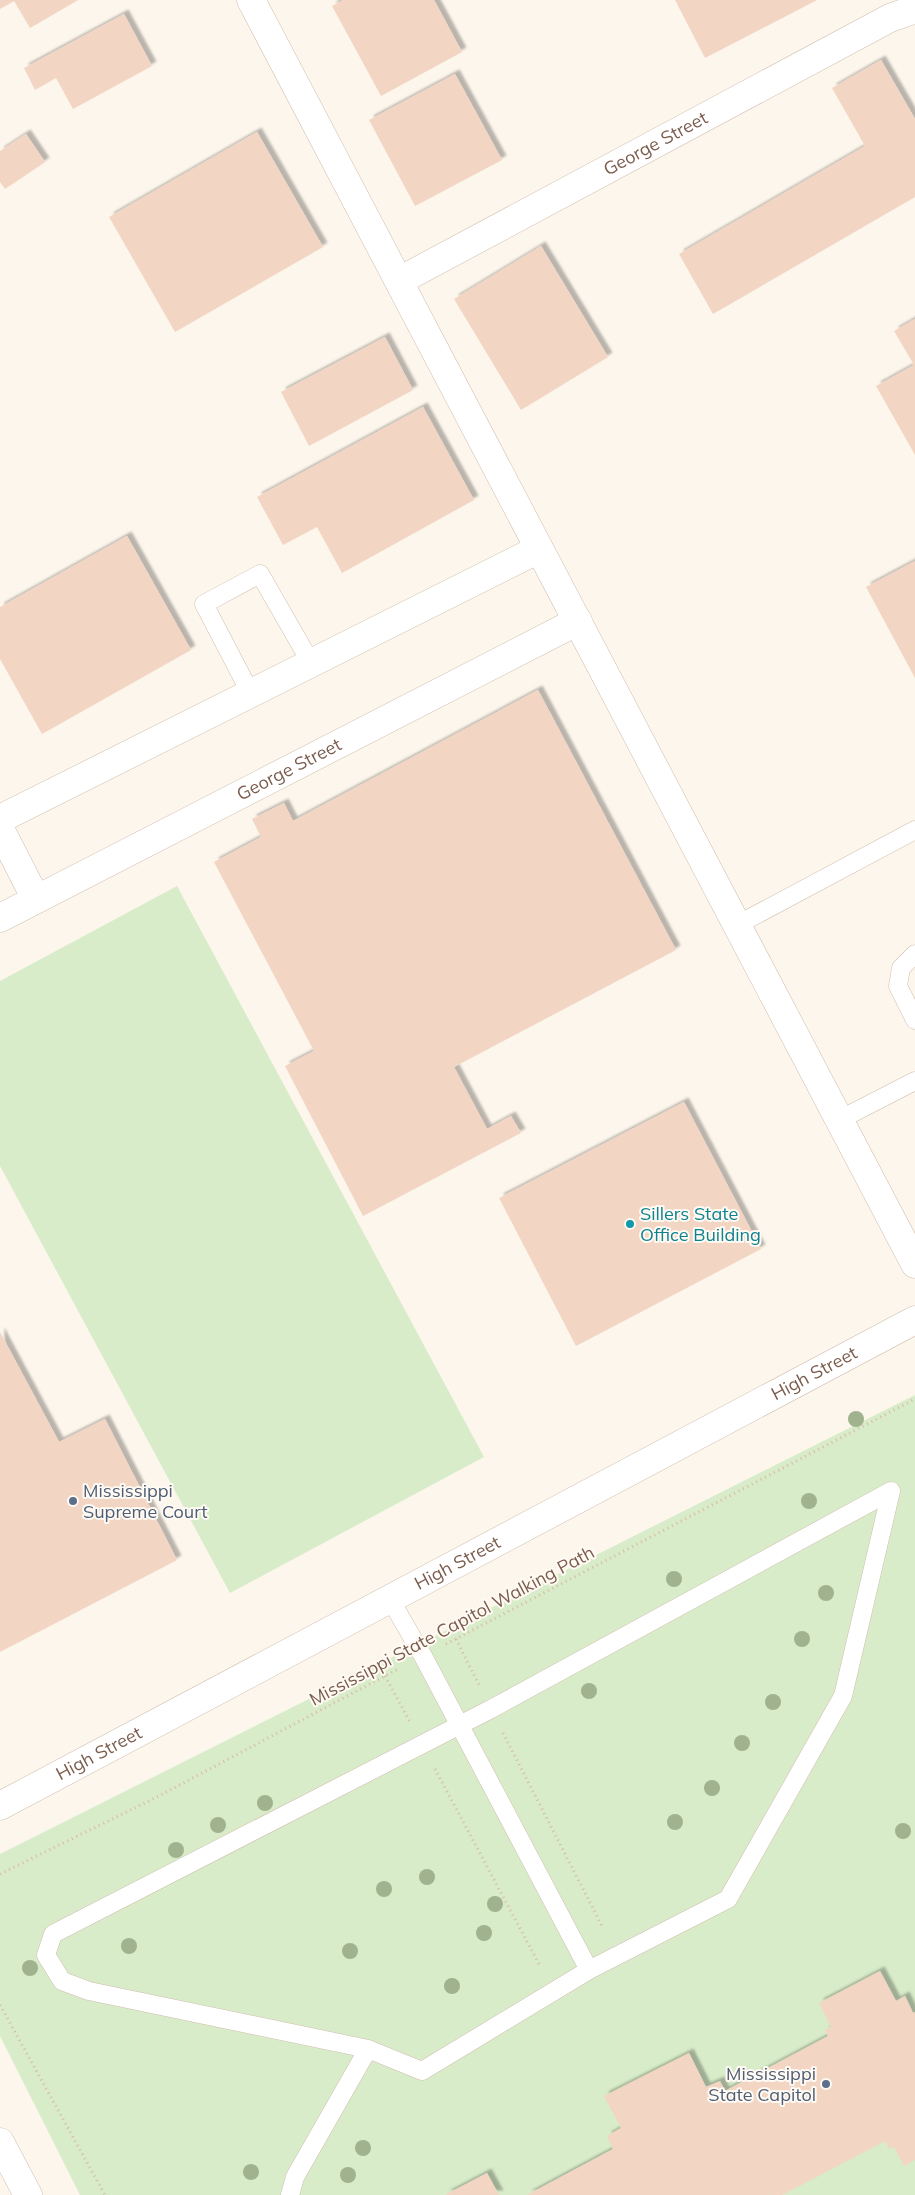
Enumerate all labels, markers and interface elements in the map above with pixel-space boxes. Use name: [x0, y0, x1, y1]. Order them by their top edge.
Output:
street label: George Street: [599, 106, 711, 180]
street label: George Street: [233, 733, 345, 805]
place label: Sillers State Office Building: [640, 1202, 761, 1246]
marker: Sillers State Office Building: [624, 1218, 636, 1230]
street label: High Street: [767, 1341, 861, 1405]
place label: Mississippi Supreme Court: [83, 1479, 208, 1523]
marker: Mississippi Supreme Court: [67, 1495, 79, 1507]
street label: High Street: [410, 1530, 504, 1595]
street label: Mississippi State Capitol Walking Path: [305, 1540, 598, 1711]
street label: High Street: [52, 1721, 146, 1785]
place label: Mississippi State Capitol: [708, 2062, 816, 2106]
marker: Mississippi State Capitol: [820, 2078, 832, 2090]

